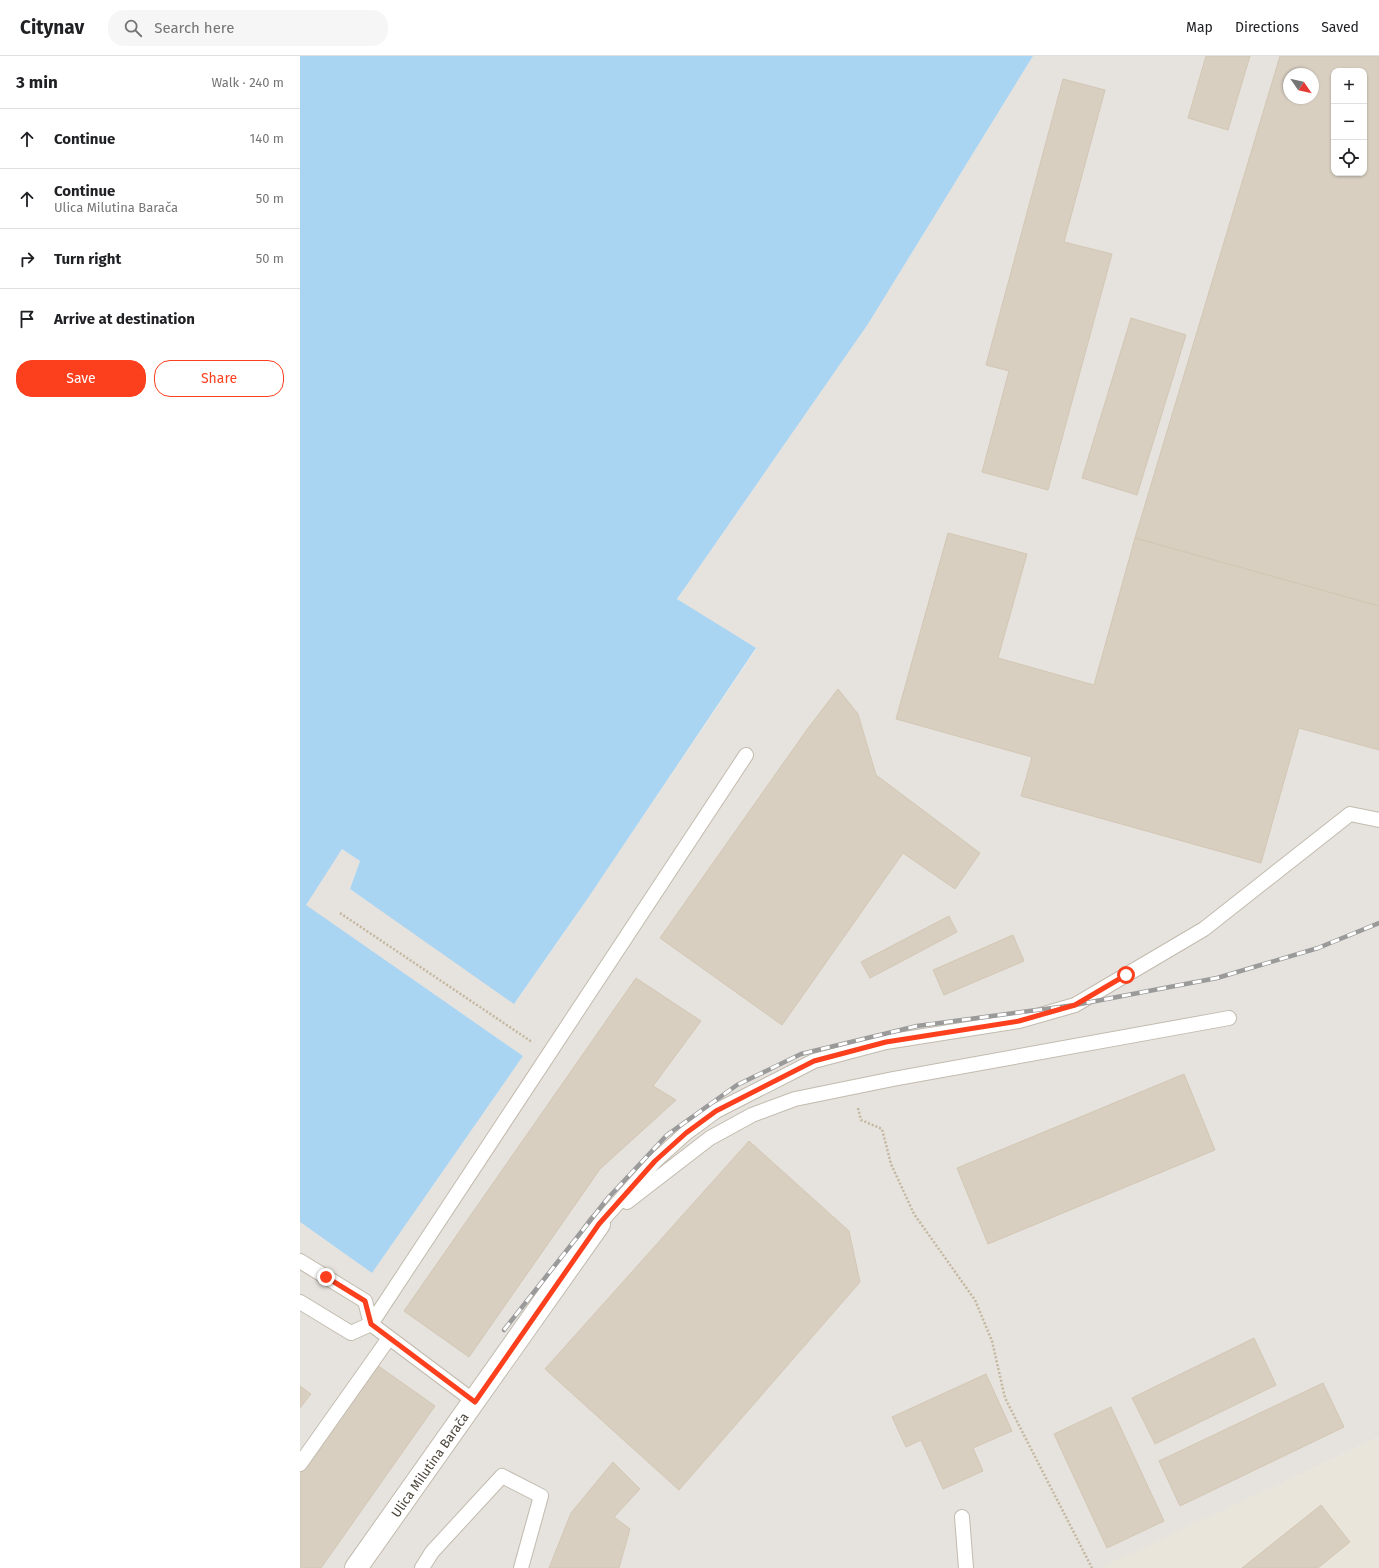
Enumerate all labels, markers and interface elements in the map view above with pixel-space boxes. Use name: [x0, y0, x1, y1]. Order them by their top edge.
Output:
search box: [108, 10, 388, 46]
text: Citynav: [20, 16, 84, 39]
icon: search: [122, 17, 144, 39]
text: Search here: [154, 19, 234, 37]
text: Map: [1186, 19, 1213, 36]
text: Directions: [1235, 19, 1299, 36]
text: Saved: [1321, 19, 1359, 36]
north arrow: [1283, 68, 1319, 104]
map controls: [1331, 68, 1367, 176]
button: +: [1331, 68, 1367, 104]
text: 3 min: [16, 72, 58, 93]
text: Walk · 240 m: [211, 75, 284, 90]
button: −: [1331, 104, 1367, 140]
icon: ahead: [16, 128, 38, 150]
text: Continue: [54, 130, 115, 148]
text: 140 m: [250, 131, 284, 146]
button: locate: [1331, 140, 1367, 176]
text: Continue: [54, 182, 115, 200]
icon: ahead: [16, 188, 38, 210]
text: 50 m: [256, 191, 284, 206]
text: Ulica Milutina Barača: [54, 200, 178, 215]
icon: right: [16, 248, 38, 270]
text: Turn right: [54, 250, 121, 268]
text: 50 m: [256, 251, 284, 266]
icon: arrive: [16, 308, 38, 330]
text: Arrive at destination: [54, 310, 195, 328]
button: Save: [16, 360, 146, 397]
button: Share: [154, 360, 284, 397]
route start: [1117, 966, 1135, 984]
route end: [317, 1268, 335, 1286]
street label: Ulica Milutina Barača: [388, 1410, 472, 1520]

